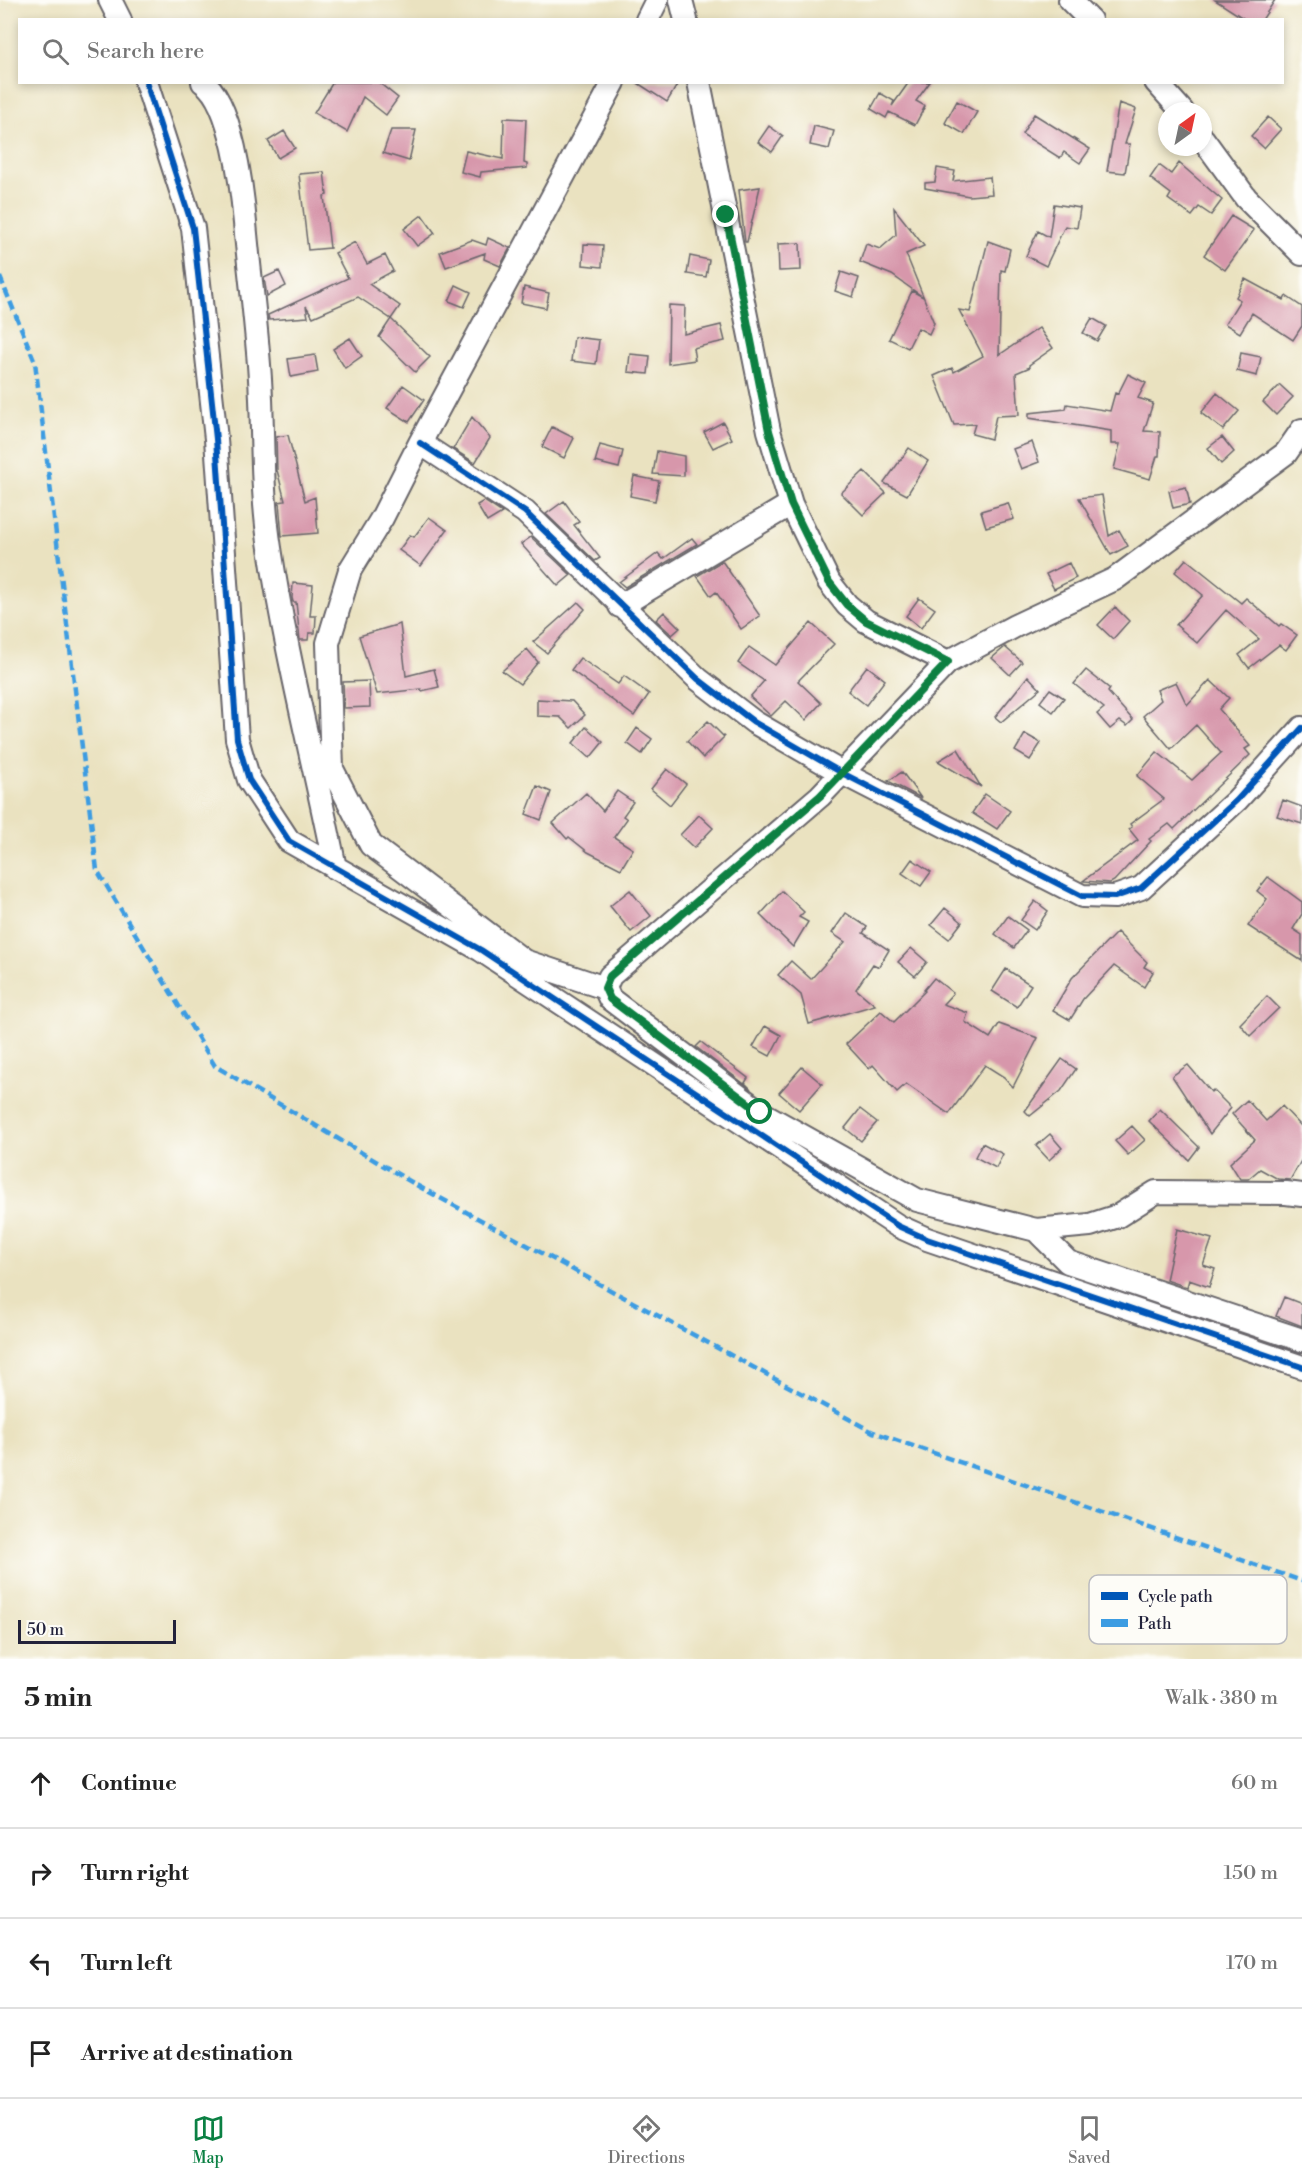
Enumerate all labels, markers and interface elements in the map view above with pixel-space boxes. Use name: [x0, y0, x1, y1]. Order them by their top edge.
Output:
search box: [18, 18, 1284, 84]
icon: search: [39, 35, 72, 68]
text: Search here: [87, 38, 204, 65]
north arrow: [1158, 102, 1212, 156]
route end: [712, 201, 738, 227]
route start: [746, 1098, 772, 1124]
legend: [1089, 1575, 1287, 1644]
text: Cycle path: [1138, 1587, 1213, 1607]
text: Path: [1138, 1614, 1172, 1634]
scale bar: [18, 1617, 176, 1644]
text: 50 m: [27, 1620, 64, 1640]
text: 5 min: [24, 1682, 92, 1714]
text: Walk · 380 m: [1165, 1686, 1278, 1711]
icon: ahead: [24, 1767, 57, 1800]
text: Continue: [81, 1770, 177, 1797]
text: 60 m: [1231, 1771, 1278, 1796]
icon: right: [24, 1857, 57, 1890]
text: Turn right: [81, 1860, 189, 1887]
text: 150 m: [1223, 1861, 1278, 1886]
icon: left: [24, 1947, 57, 1980]
text: Turn left: [81, 1950, 172, 1977]
text: 170 m: [1226, 1951, 1278, 1976]
icon: arrive: [24, 2037, 57, 2070]
text: Arrive at destination: [81, 2040, 293, 2067]
tab: Map: [192, 2112, 225, 2168]
tab: Directions: [608, 2112, 685, 2168]
tab: Saved: [1068, 2112, 1110, 2168]

